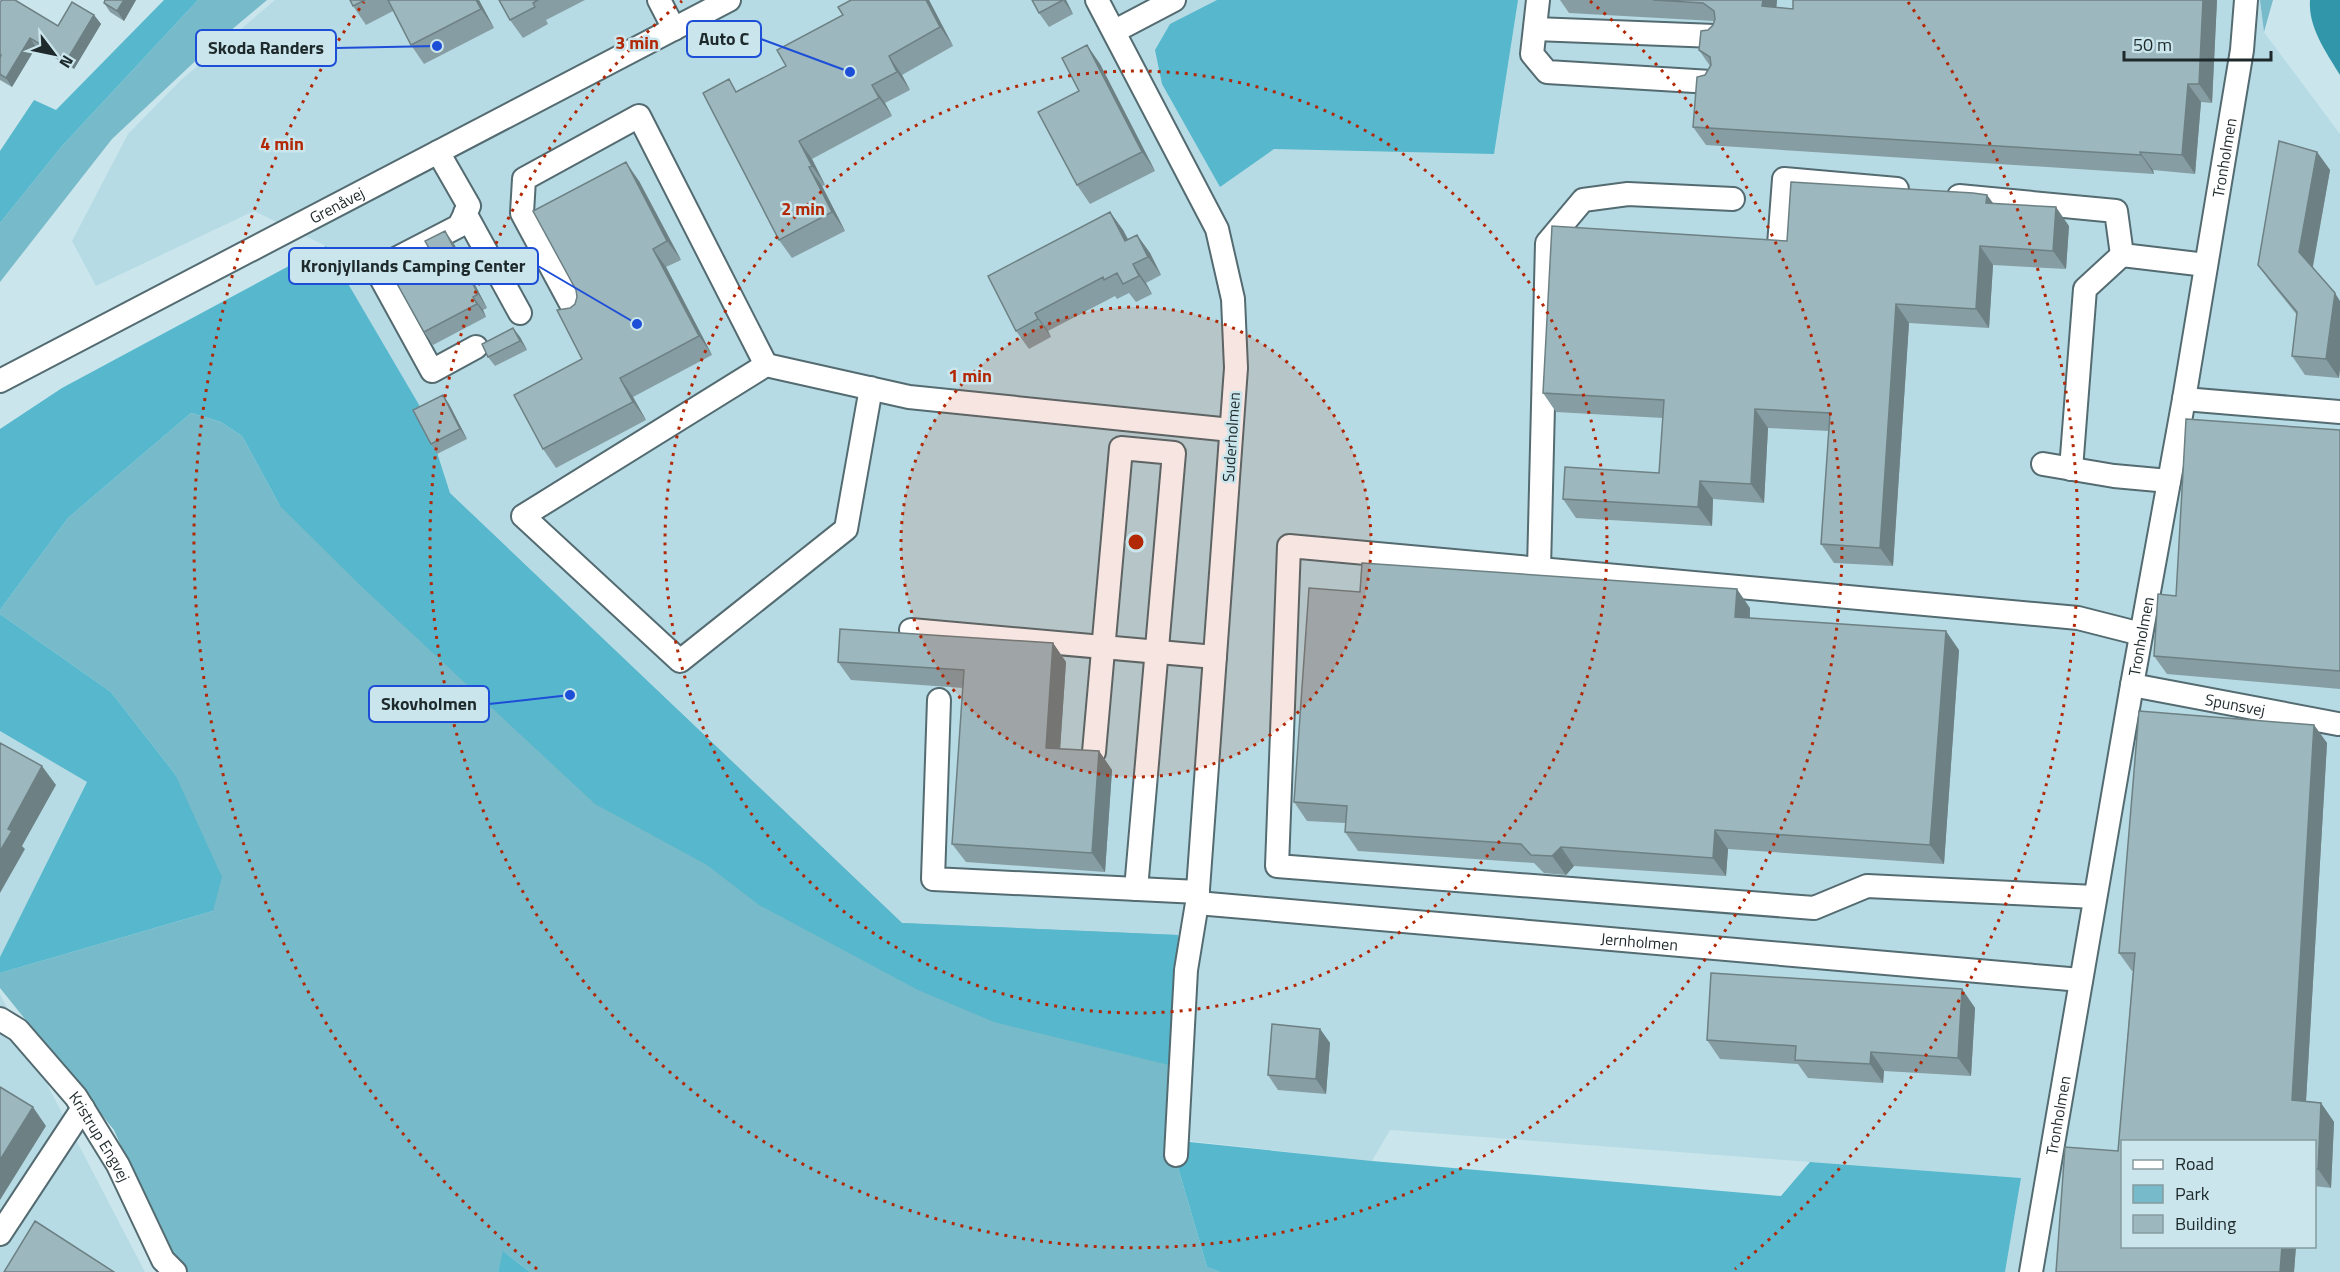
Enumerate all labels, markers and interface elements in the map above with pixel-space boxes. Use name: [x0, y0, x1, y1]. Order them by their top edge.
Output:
callout: Auto C: [687, 21, 761, 57]
north arrow: [24, 24, 84, 84]
scale bar: [2124, 24, 2271, 62]
text: Auto C: [699, 25, 750, 52]
text: 3 min: [615, 29, 659, 56]
callout: Skoda Randers: [196, 30, 336, 66]
text: 50 m: [2133, 31, 2172, 58]
text: Skoda Randers: [208, 34, 324, 61]
text: N: [54, 51, 80, 73]
street label: Tronholmen: [2206, 116, 2243, 199]
text: 4 min: [260, 130, 304, 157]
street label: Grenåvej: [305, 181, 369, 229]
text: 2 min: [781, 195, 825, 222]
callout: Kronjyllands Camping Center: [289, 248, 538, 284]
text: Kronjyllands Camping Center: [301, 252, 526, 279]
text: 1 min: [948, 362, 992, 389]
street label: Suderholmen: [1216, 391, 1246, 483]
centre of rings: [1126, 532, 1146, 552]
street label: Tronholmen: [2122, 595, 2160, 678]
callout: Skovholmen: [369, 686, 489, 722]
street label: Spunsvej: [2203, 687, 2267, 722]
text: Skovholmen: [381, 690, 477, 717]
street label: Jernholmen: [1600, 926, 1679, 957]
street label: Tronholmen: [2039, 1074, 2077, 1157]
street label: Kristrup Engvej: [64, 1086, 136, 1186]
legend: [2121, 1140, 2316, 1248]
text: Road: [2175, 1150, 2214, 1177]
text: Park: [2175, 1180, 2210, 1207]
text: Building: [2175, 1210, 2236, 1237]

